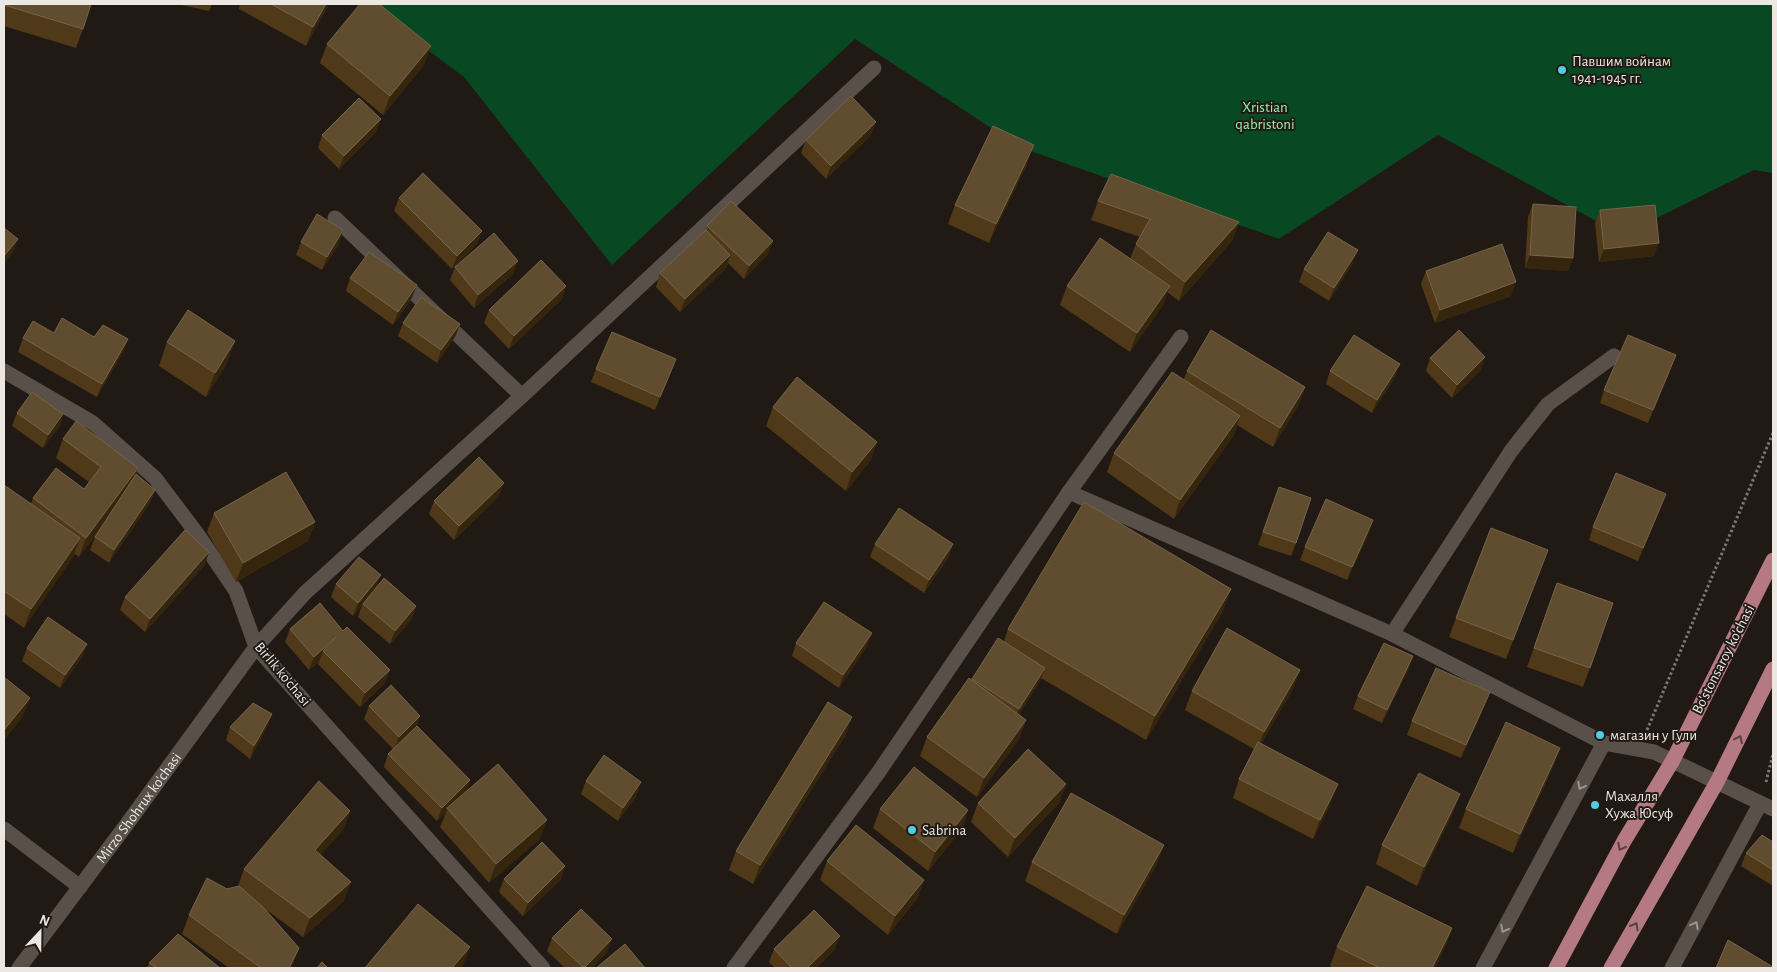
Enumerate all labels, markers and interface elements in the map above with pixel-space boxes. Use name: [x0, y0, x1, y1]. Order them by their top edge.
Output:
place label: Павшим войнам 1941-1945 гг.: [1572, 54, 1671, 86]
marker: Павшим войнам 1941-1945 гг.: [1556, 64, 1568, 76]
park label: Xristian qabristoni: [1235, 100, 1295, 132]
street label: Bo'stonsaroy ko'chasi: [1690, 602, 1757, 716]
street label: Birlik ko'chasi: [252, 640, 313, 709]
place label: магазин у Гули: [1610, 728, 1697, 743]
marker: магазин у Гули: [1594, 729, 1606, 741]
one-way arrow: [1733, 735, 1743, 744]
street label: Mirzo Shohrux ko'chasi: [94, 750, 184, 866]
one-way arrow: [1577, 781, 1587, 790]
place label: Махалля Хужа Юсуф: [1605, 789, 1673, 821]
marker: Махалля Хужа Юсуф: [1589, 799, 1601, 811]
place label: Sabrina: [922, 823, 966, 838]
marker: Sabrina: [906, 824, 918, 836]
one-way arrow: [1617, 842, 1627, 851]
north arrow: [15, 907, 65, 957]
text: N: [37, 913, 52, 929]
one-way arrow: [1629, 922, 1639, 931]
one-way arrow: [1689, 922, 1699, 931]
one-way arrow: [1500, 924, 1510, 933]

